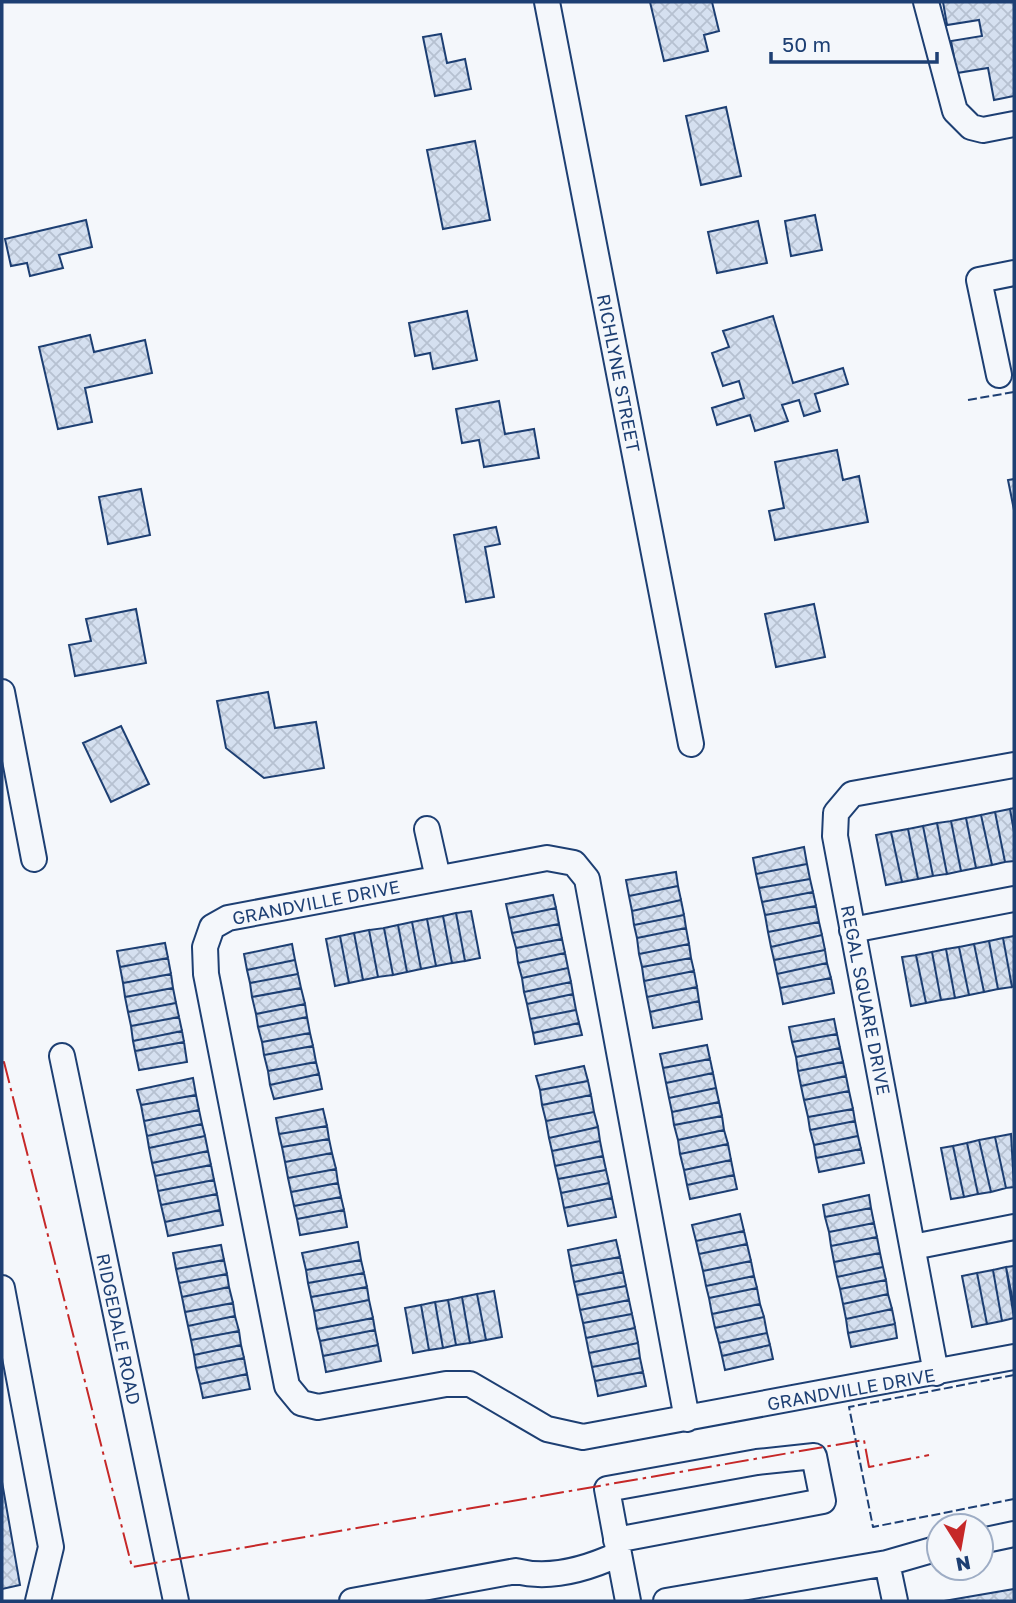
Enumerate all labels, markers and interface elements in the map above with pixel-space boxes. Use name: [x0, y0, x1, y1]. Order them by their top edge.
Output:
scale bar: [771, 21, 937, 65]
text: 50 m: [782, 31, 831, 57]
street label: RICHLYNE STREET: [593, 292, 645, 454]
street label: GRANDVILLE DRIVE: [230, 875, 402, 929]
street label: REGAL SQUARE DRIVE: [837, 903, 895, 1097]
street label: RIDGEDALE ROAD: [92, 1251, 146, 1407]
street label: GRANDVILLE DRIVE: [765, 1363, 937, 1415]
north arrow: [925, 1512, 995, 1582]
text: N: [954, 1552, 973, 1577]

